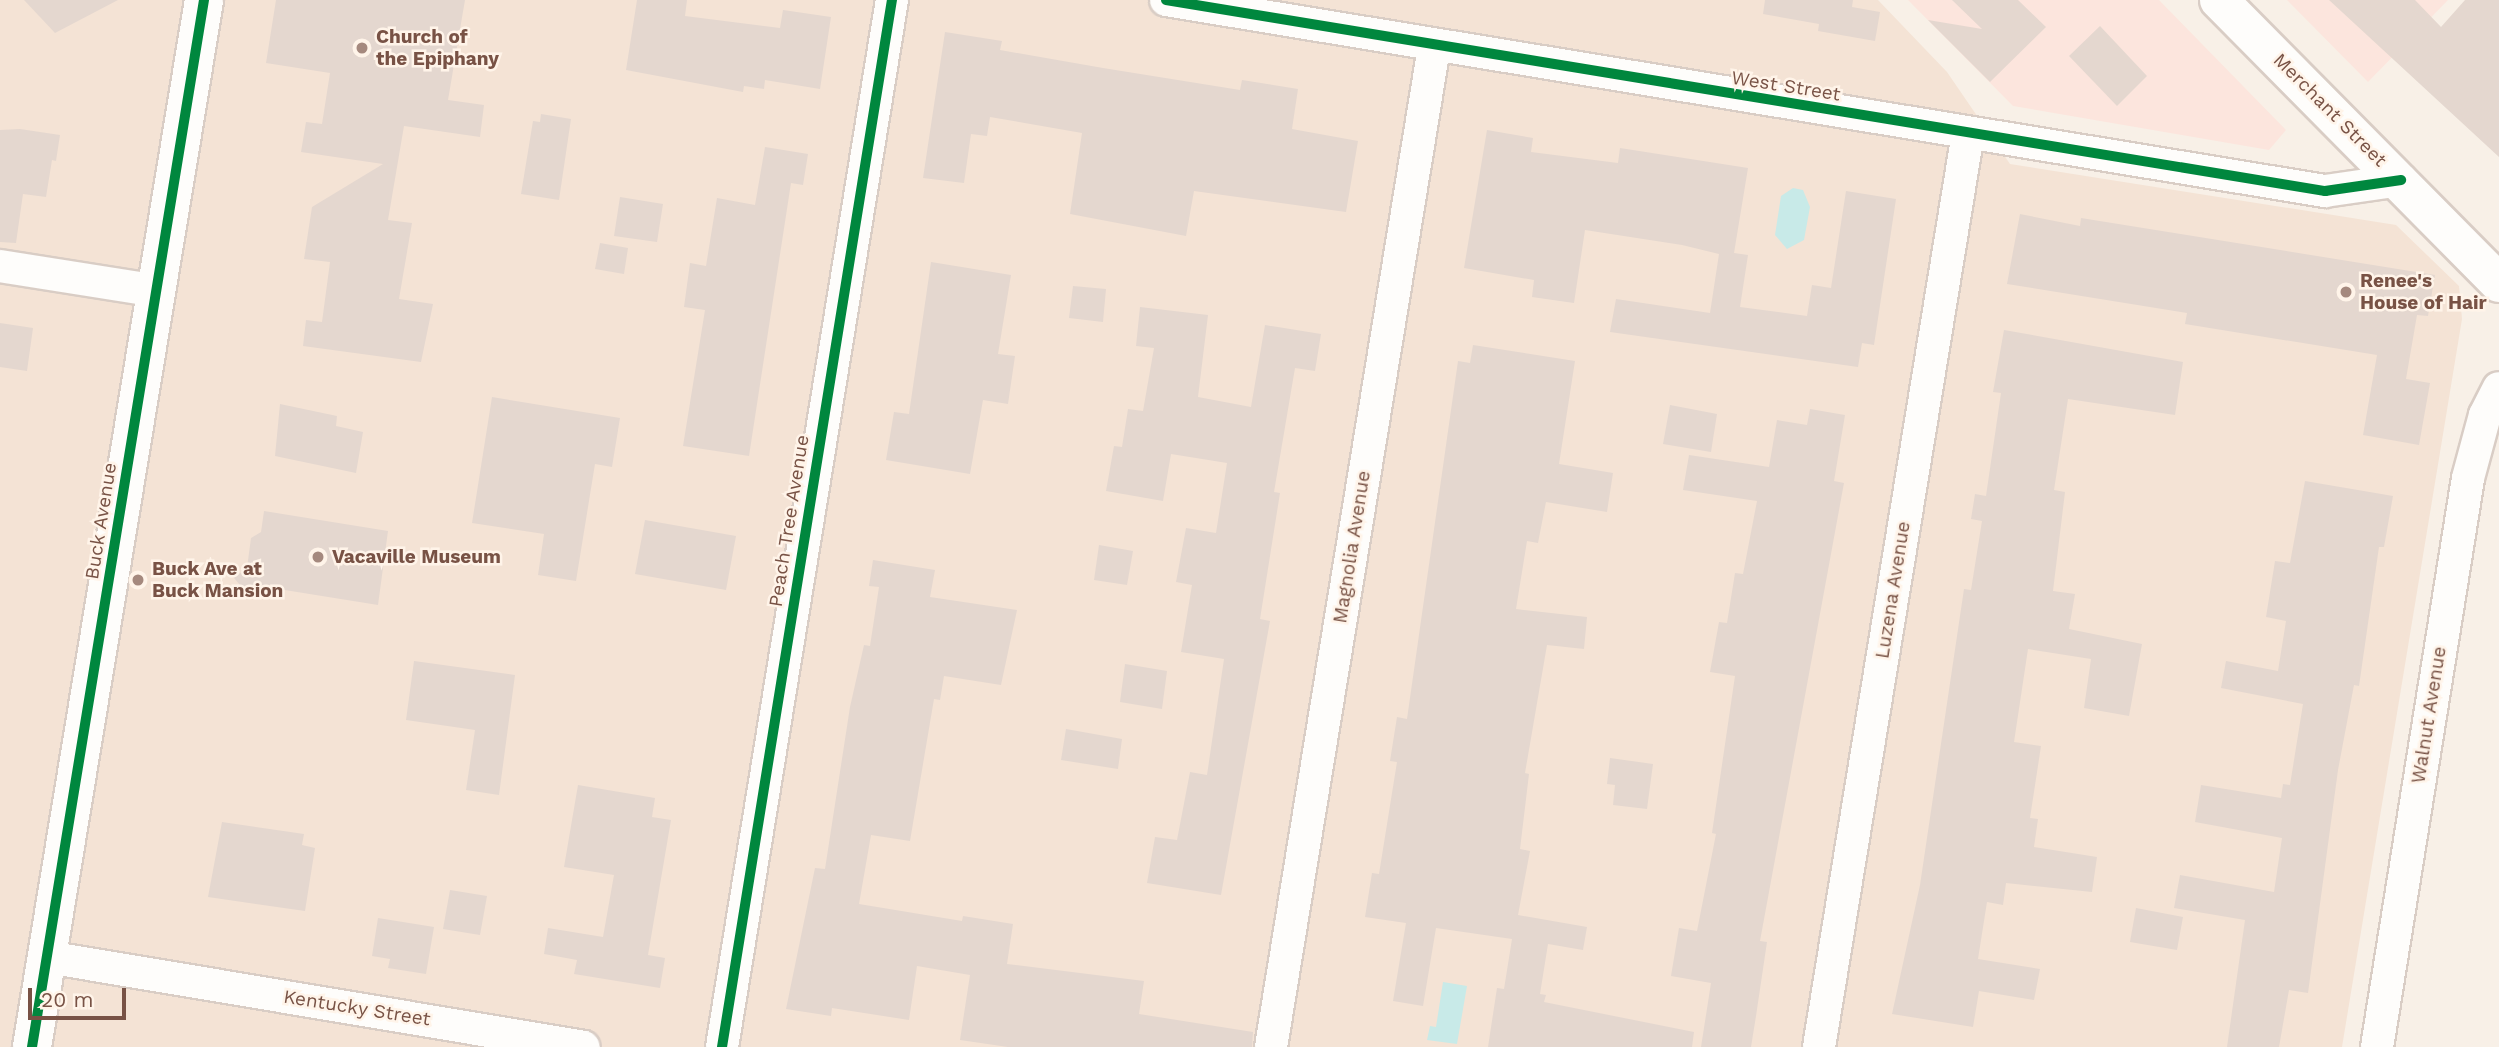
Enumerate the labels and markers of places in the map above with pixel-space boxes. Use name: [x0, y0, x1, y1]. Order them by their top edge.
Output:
place label: Church of the Epiphany: [376, 26, 499, 70]
marker: Church of the Epiphany: [354, 40, 370, 56]
place label: Renee's House of Hair: [2360, 270, 2487, 314]
marker: Renee's House of Hair: [2338, 284, 2354, 300]
place label: Vacaville Museum: [332, 546, 501, 568]
marker: Vacaville Museum: [310, 549, 326, 565]
place label: Buck Ave at Buck Mansion: [152, 558, 284, 602]
marker: Buck Ave at Buck Mansion: [130, 572, 146, 588]

